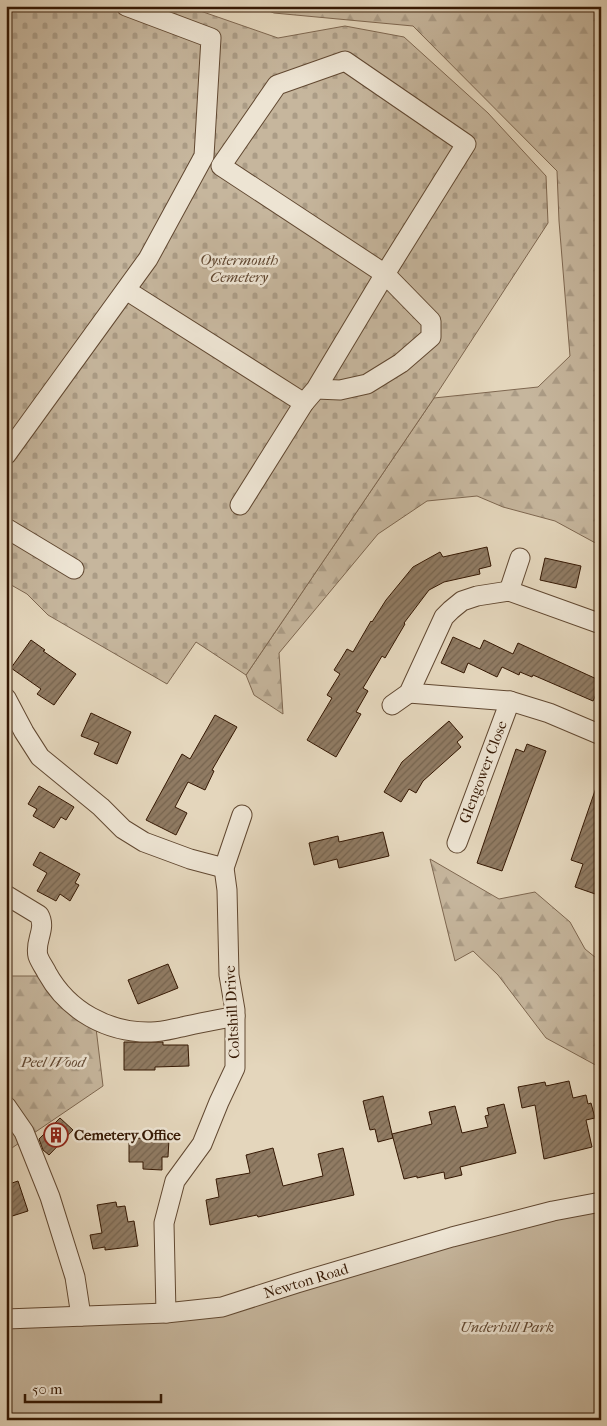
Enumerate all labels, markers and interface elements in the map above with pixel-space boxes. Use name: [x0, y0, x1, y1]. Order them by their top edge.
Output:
park label: Oystermouth Cemetery: [200, 251, 278, 286]
street label: Glengower Close: [455, 718, 511, 826]
street label: Coltshill Drive: [221, 964, 243, 1059]
park label: Peel Wood: [20, 1053, 88, 1071]
building icon: Cemetery Office: [43, 1122, 69, 1148]
place label: Cemetery Office: [74, 1126, 181, 1144]
street label: Newton Road: [261, 1259, 351, 1302]
park label: Underhill Park: [460, 1318, 554, 1336]
scale bar: [25, 1371, 161, 1403]
text: 50 m: [32, 1380, 63, 1398]

